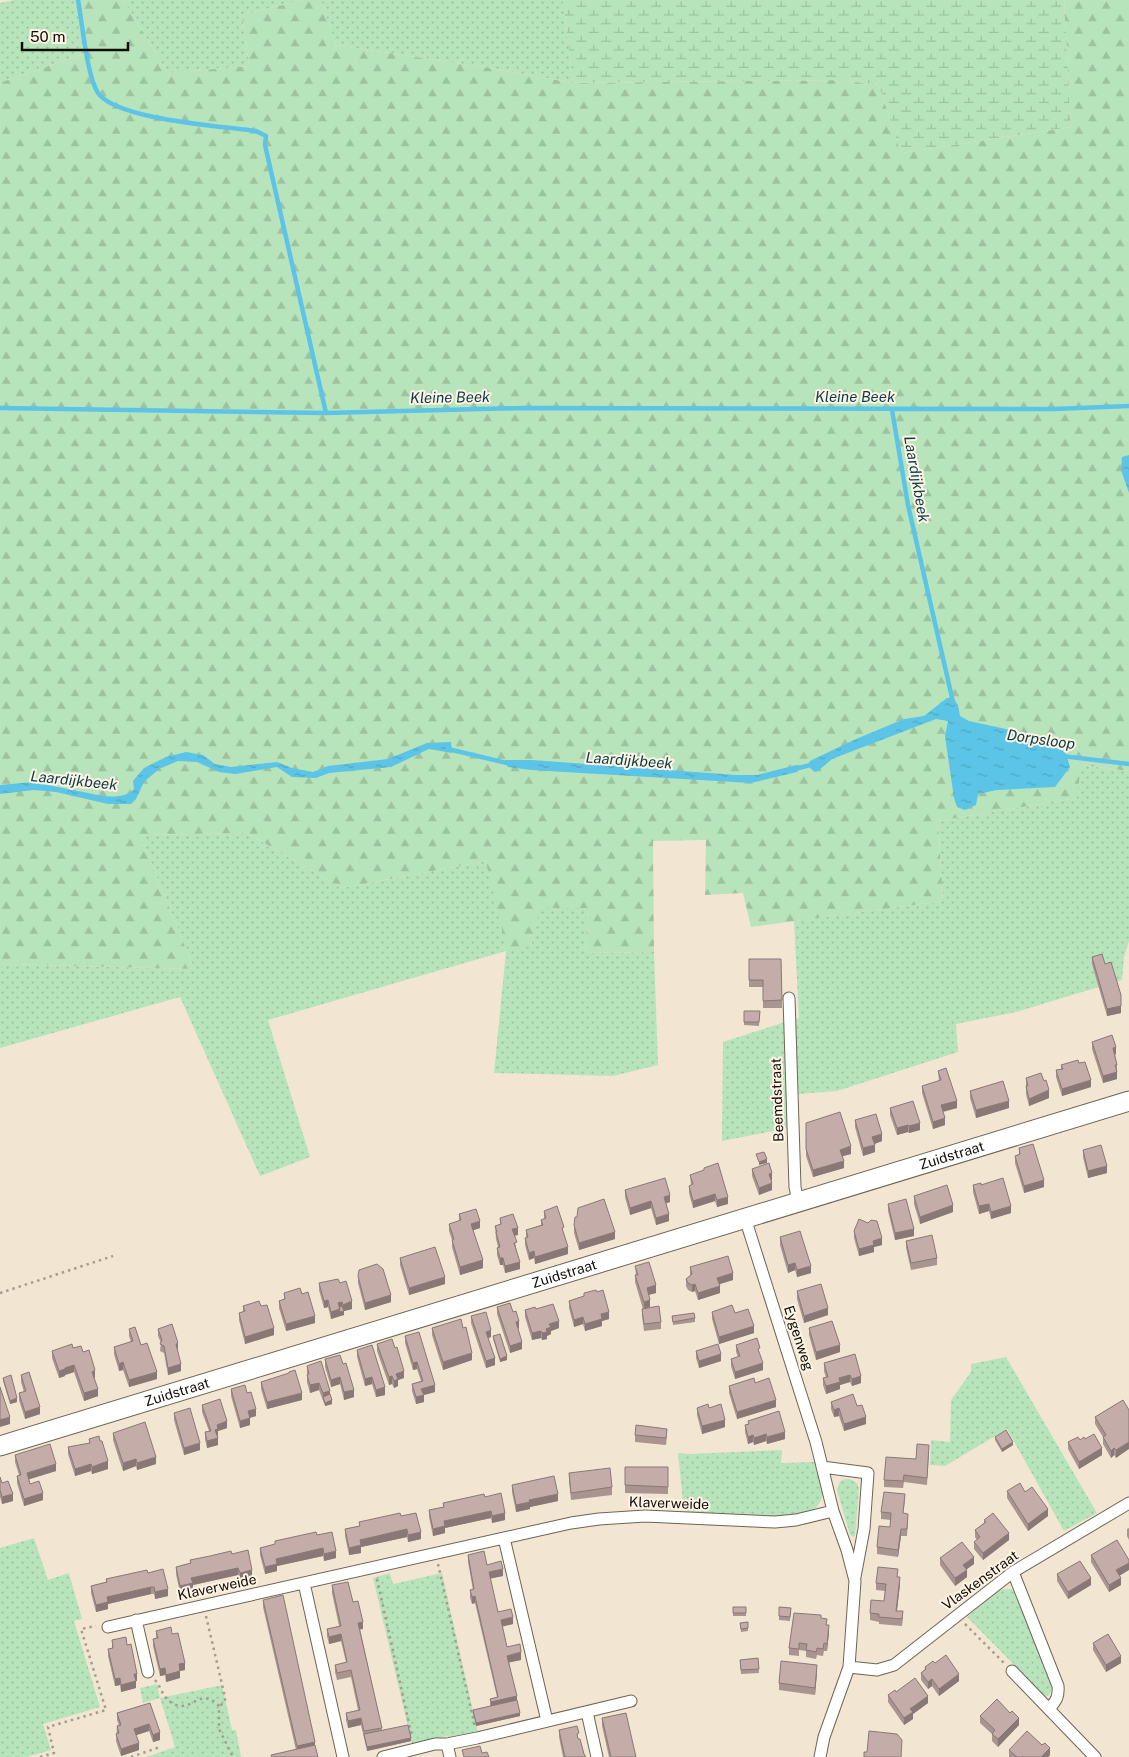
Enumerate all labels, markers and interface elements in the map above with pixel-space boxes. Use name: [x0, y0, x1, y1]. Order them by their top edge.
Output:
scale bar: [22, 20, 129, 52]
text: 50 m: [30, 28, 65, 45]
water label: Kleine Beek: [410, 388, 491, 406]
water label: Kleine Beek: [815, 388, 896, 405]
water label: Laardijkbeek: [901, 435, 933, 524]
water label: Dorpsloop: [1006, 726, 1077, 752]
water label: Laardijkbeek: [585, 748, 674, 772]
water label: Laardijkbeek: [30, 767, 119, 793]
street label: Beemdstraat: [768, 1058, 786, 1142]
street label: Zuidstraat: [917, 1138, 986, 1173]
street label: Zuidstraat: [530, 1256, 599, 1291]
street label: Eygenweg: [781, 1303, 817, 1373]
street label: Zuidstraat: [142, 1374, 211, 1409]
street label: Klaverweide: [629, 1494, 709, 1512]
street label: Vlaskenstraat: [939, 1547, 1021, 1613]
street label: Klaverweide: [176, 1571, 258, 1603]

